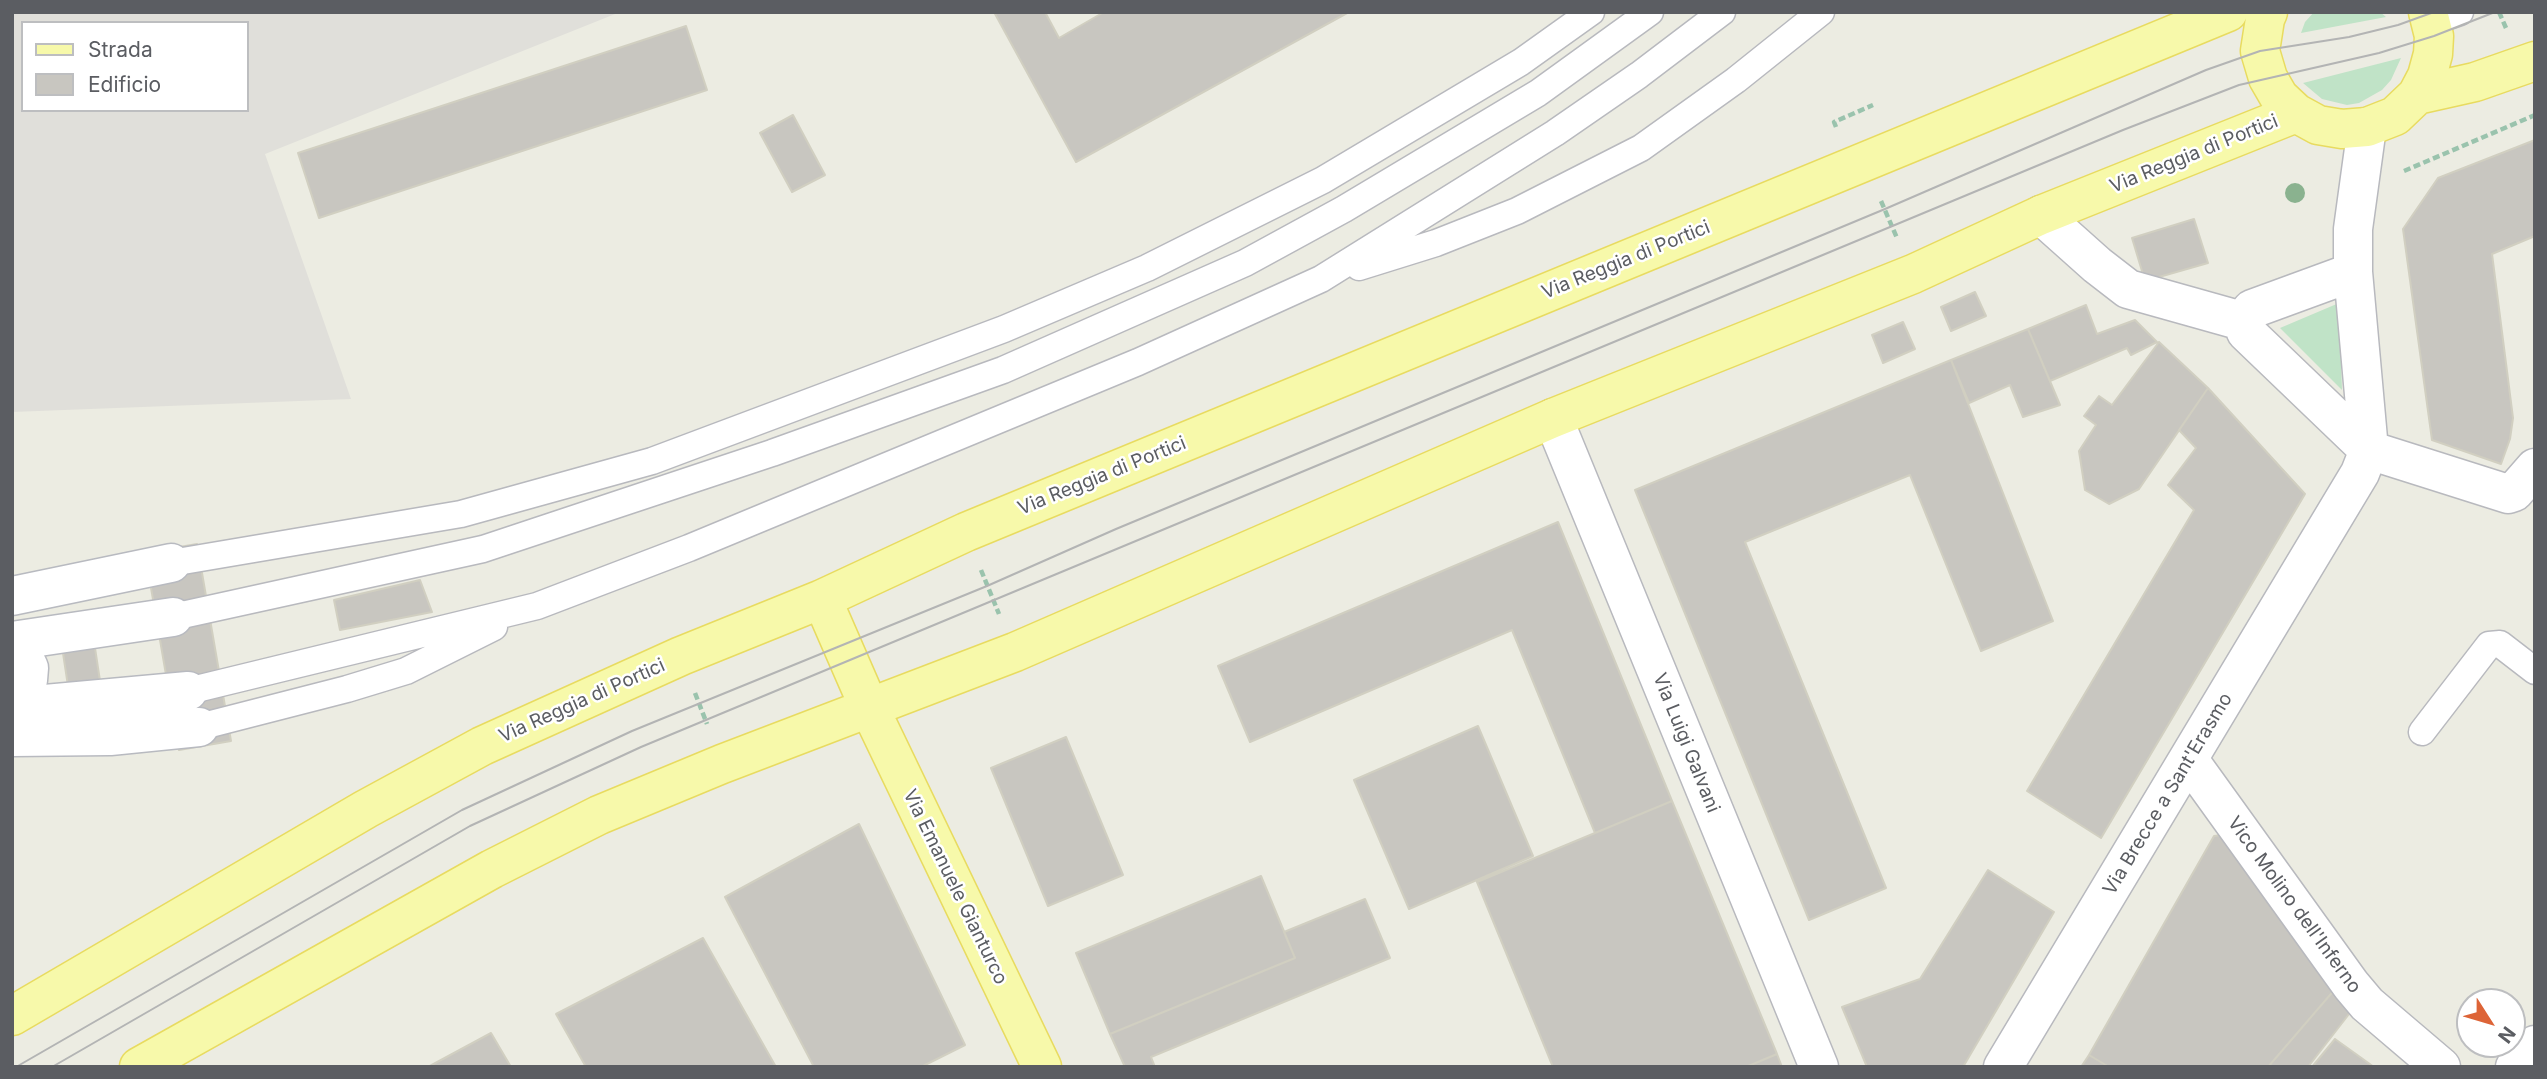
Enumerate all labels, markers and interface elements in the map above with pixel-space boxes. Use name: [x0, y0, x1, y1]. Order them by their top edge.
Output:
legend: [21, 21, 248, 112]
text: Strada: [88, 37, 153, 62]
text: Edificio: [88, 72, 161, 97]
street label: Via Reggia di Portici: [2107, 110, 2281, 198]
street label: Via Reggia di Portici: [1539, 216, 1713, 304]
street label: Via Reggia di Portici: [1015, 432, 1189, 520]
street label: Via Reggia di Portici: [495, 654, 669, 748]
street label: Via Luigi Galvani: [1648, 670, 1724, 816]
street label: Via Brecce a Sant'Erasmo: [2099, 689, 2237, 899]
street label: Via Emanuele Gianturco: [898, 786, 1012, 988]
street label: Vico Molino dell'Inferno: [2222, 812, 2366, 998]
north arrow: [2456, 988, 2526, 1058]
text: N: [2493, 1022, 2520, 1047]

